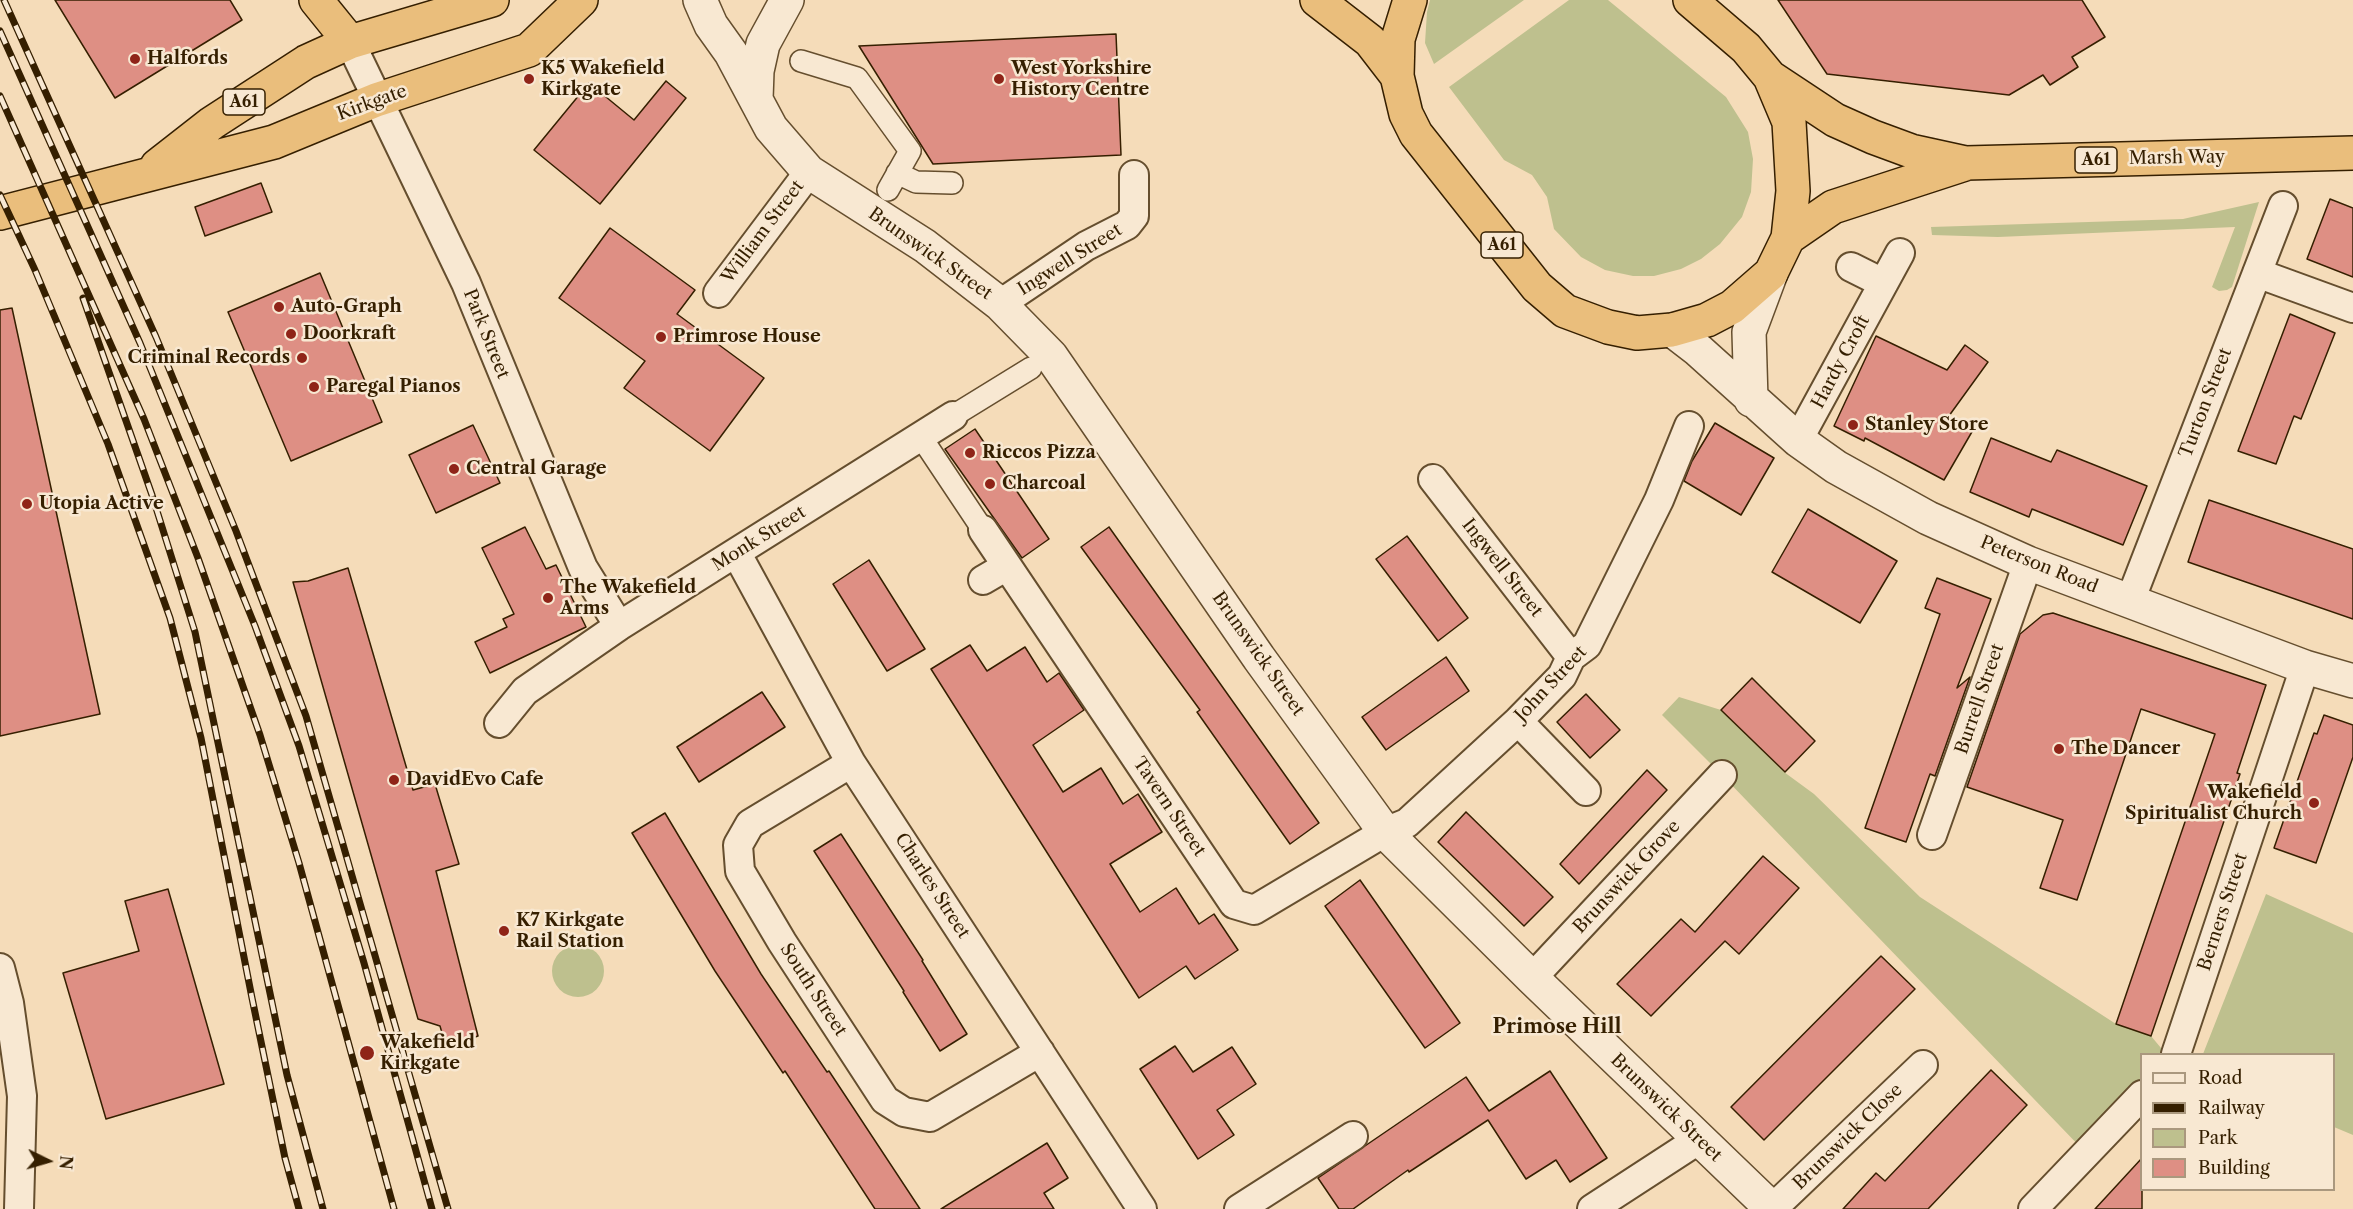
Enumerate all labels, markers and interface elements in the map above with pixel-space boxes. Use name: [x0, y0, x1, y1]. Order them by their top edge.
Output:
place label: Halfords: [147, 48, 228, 70]
marker: Halfords: [128, 52, 142, 66]
place label: K5 Wakefield Kirkgate: [541, 58, 665, 100]
place label: West Yorkshire History Centre: [1011, 58, 1152, 100]
marker: K5 Wakefield Kirkgate: [522, 72, 536, 86]
marker: West Yorkshire History Centre: [992, 72, 1006, 86]
street label: Kirkgate: [334, 80, 410, 126]
road number: A61: [223, 89, 265, 115]
street label: Marsh Way: [2129, 146, 2225, 170]
road number: A61: [2075, 147, 2117, 173]
street label: William Street: [717, 176, 809, 288]
street label: Brunswick Street: [864, 203, 996, 305]
street label: Ingwell Street: [1014, 219, 1126, 301]
road number: A61: [1481, 232, 1523, 258]
street label: Park Street: [458, 286, 514, 382]
place label: Auto-Graph: [291, 296, 402, 318]
marker: Auto-Graph: [272, 300, 286, 314]
street label: Hardy Croft: [1807, 312, 1875, 412]
place label: Doorkraft: [303, 323, 396, 345]
place label: Primrose House: [673, 326, 821, 348]
marker: Doorkraft: [284, 327, 298, 341]
marker: Primrose House: [654, 330, 668, 344]
street label: Turton Street: [2175, 345, 2237, 461]
place label: Criminal Records: [128, 347, 290, 369]
marker: Criminal Records: [295, 351, 309, 365]
place label: Paregal Pianos: [326, 376, 461, 398]
marker: Paregal Pianos: [307, 380, 321, 394]
place label: Stanley Store: [1865, 414, 1988, 436]
marker: Stanley Store: [1846, 418, 1860, 432]
place label: Riccos Pizza: [982, 442, 1096, 464]
marker: Riccos Pizza: [963, 446, 977, 460]
place label: Central Garage: [466, 458, 606, 480]
marker: Central Garage: [447, 462, 461, 476]
place label: Charcoal: [1002, 473, 1086, 495]
marker: Charcoal: [983, 477, 997, 491]
place label: Utopia Active: [39, 493, 164, 515]
marker: Utopia Active: [20, 497, 34, 511]
street label: Monk Street: [708, 502, 810, 576]
street label: Ingwell Street: [1457, 515, 1547, 621]
street label: Peterson Road: [1977, 532, 2101, 598]
place label: The Wakefield Arms: [560, 577, 696, 620]
street label: Brunswick Street: [1207, 588, 1309, 720]
marker: The Wakefield Arms: [541, 591, 555, 605]
street label: Burrell Street: [1951, 641, 2009, 757]
street label: John Street: [1511, 642, 1591, 726]
place label: The Dancer: [2071, 738, 2180, 760]
marker: The Dancer: [2052, 742, 2066, 756]
street label: Tavern Street: [1128, 753, 1210, 861]
place label: DavidEvo Cafe: [406, 769, 544, 791]
marker: DavidEvo Cafe: [387, 773, 401, 787]
place label: Wakefield Spiritualist Church: [2125, 782, 2302, 824]
marker: Wakefield Spiritualist Church: [2307, 796, 2321, 810]
street label: Brunswick Grove: [1569, 816, 1685, 938]
street label: Charles Street: [890, 829, 974, 943]
street label: Berners Street: [2194, 850, 2252, 974]
place label: K7 Kirkgate Rail Station: [516, 910, 624, 952]
marker: K7 Kirkgate Rail Station: [497, 924, 511, 938]
street label: South Street: [775, 940, 851, 1040]
district label: Primose Hill: [1492, 1015, 1622, 1039]
place label: Wakefield Kirkgate: [380, 1032, 475, 1074]
marker: Wakefield Kirkgate: [358, 1044, 376, 1062]
street label: Brunswick Street: [1606, 1049, 1726, 1167]
legend: [2140, 1053, 2335, 1191]
text: Road: [2198, 1067, 2243, 1089]
street label: Brunswick Close: [1789, 1079, 1907, 1195]
text: Railway: [2198, 1097, 2265, 1119]
text: Park: [2198, 1127, 2237, 1149]
north arrow: [18, 1131, 78, 1191]
text: N: [55, 1155, 76, 1170]
text: Building: [2198, 1157, 2270, 1179]

